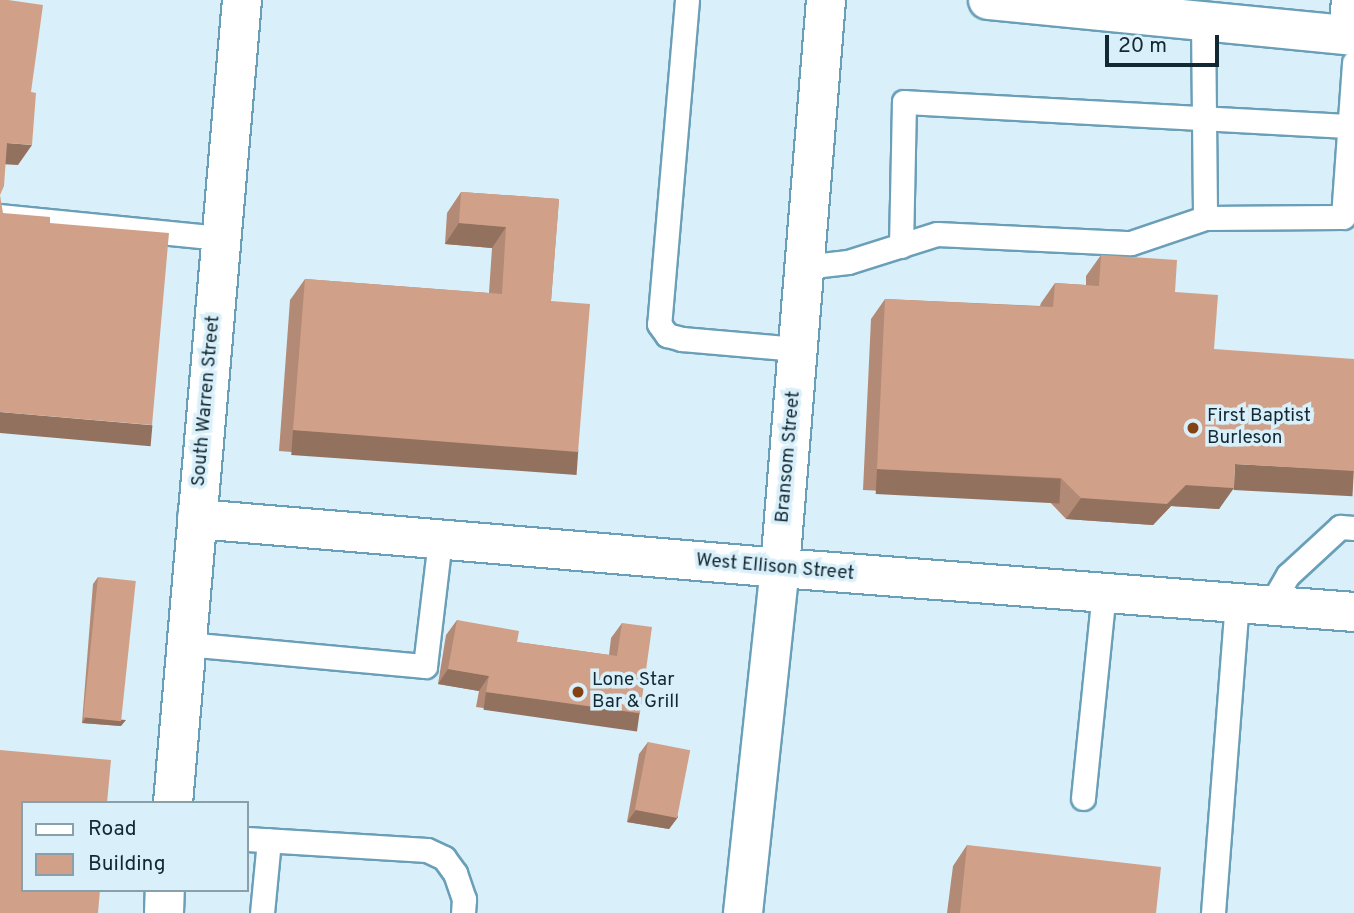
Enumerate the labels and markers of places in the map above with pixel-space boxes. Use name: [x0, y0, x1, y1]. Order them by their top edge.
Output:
place label: First Baptist Burleson: [1207, 406, 1311, 450]
marker: First Baptist Burleson: [1185, 420, 1201, 436]
place label: Lone Star Bar & Grill: [592, 670, 679, 714]
marker: Lone Star Bar & Grill: [570, 684, 586, 700]

